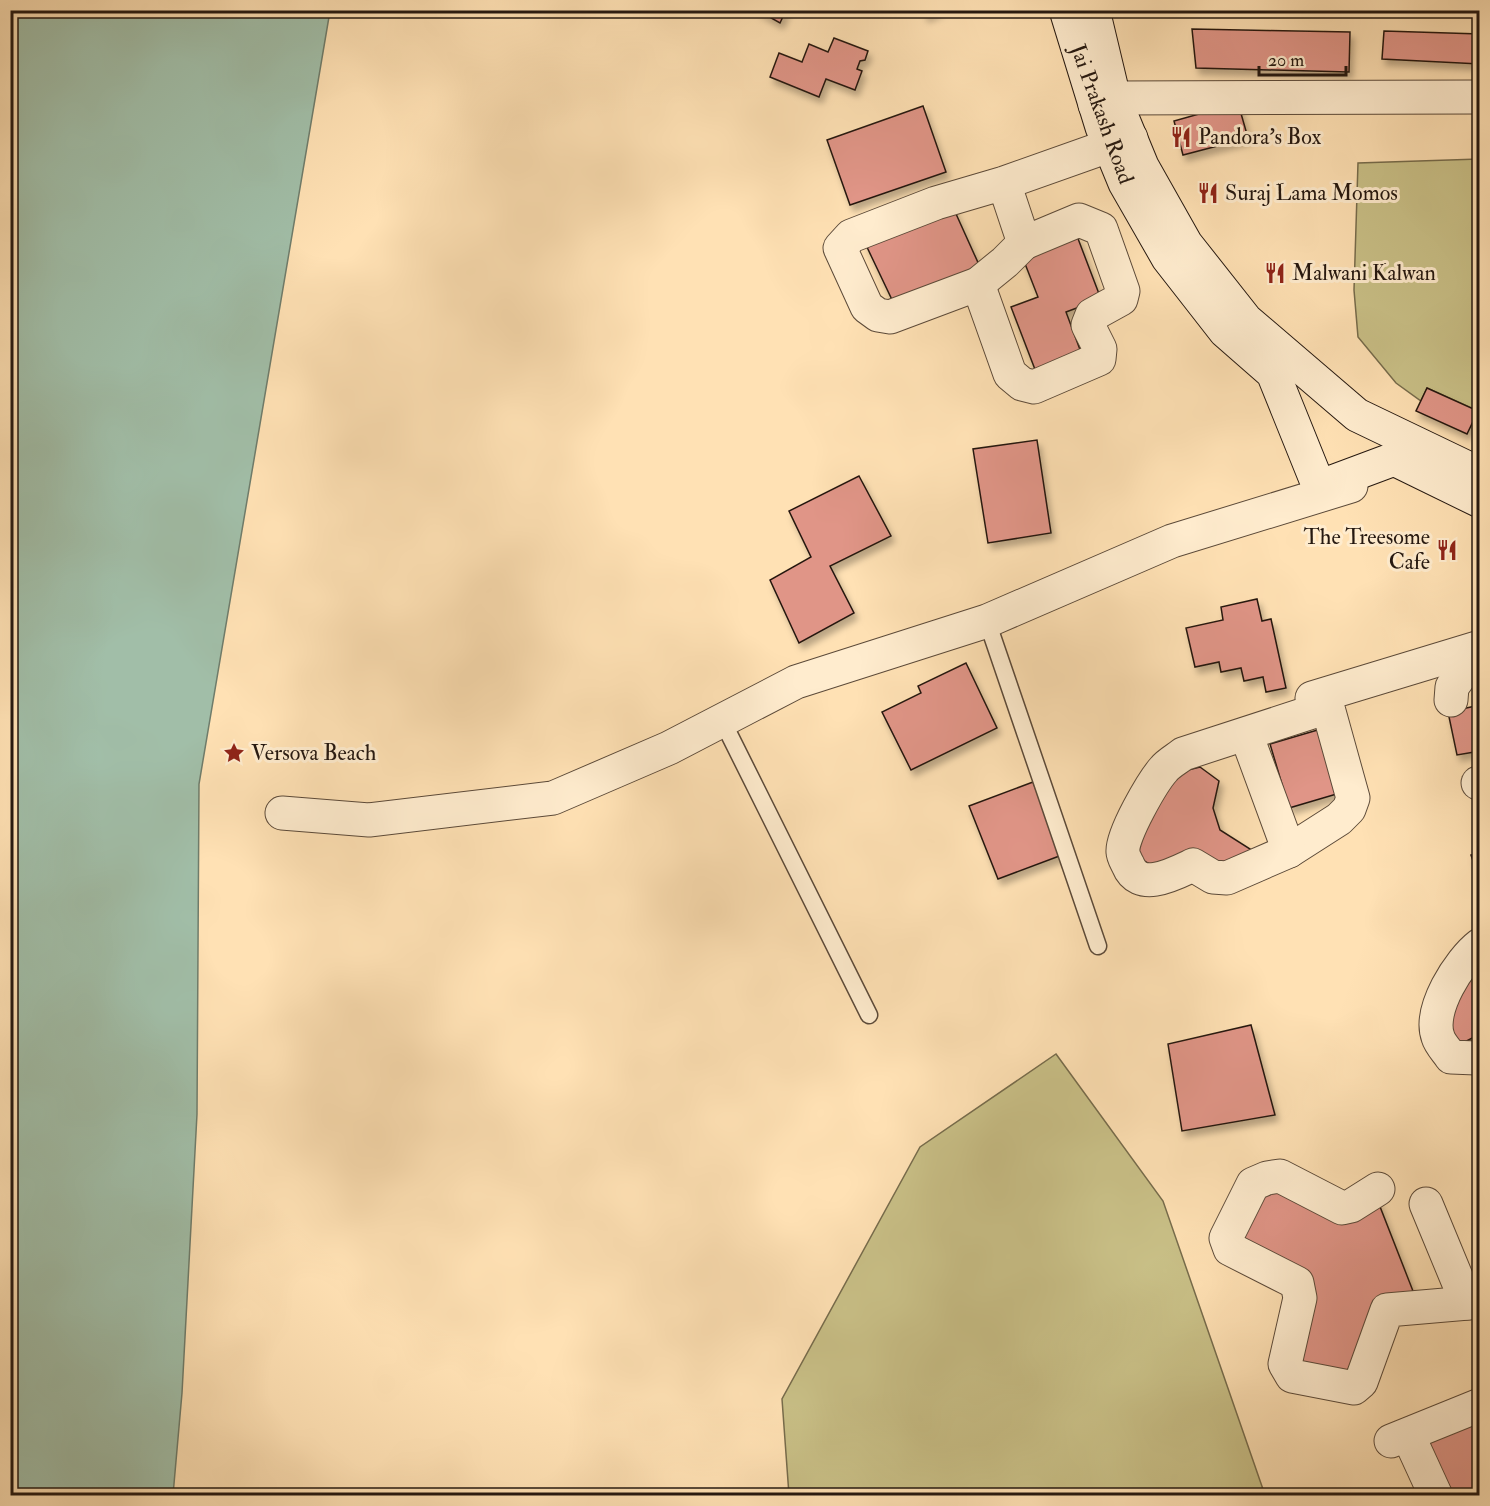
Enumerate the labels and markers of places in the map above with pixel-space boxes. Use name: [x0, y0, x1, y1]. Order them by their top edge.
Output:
place label: Pandora's Box: [1198, 123, 1322, 151]
restaurant icon: Pandora's Box: [1169, 125, 1193, 149]
place label: Suraj Lama Momos: [1225, 179, 1398, 207]
restaurant icon: Suraj Lama Momos: [1196, 181, 1220, 205]
place label: Malwani Kalwan: [1292, 259, 1436, 287]
restaurant icon: Malwani Kalwan: [1263, 261, 1287, 285]
place label: The Treesome Cafe: [1304, 523, 1430, 576]
restaurant icon: The Treesome Cafe: [1435, 538, 1459, 562]
place label: Versova Beach: [251, 739, 377, 767]
place icon: Versova Beach: [222, 741, 246, 765]

